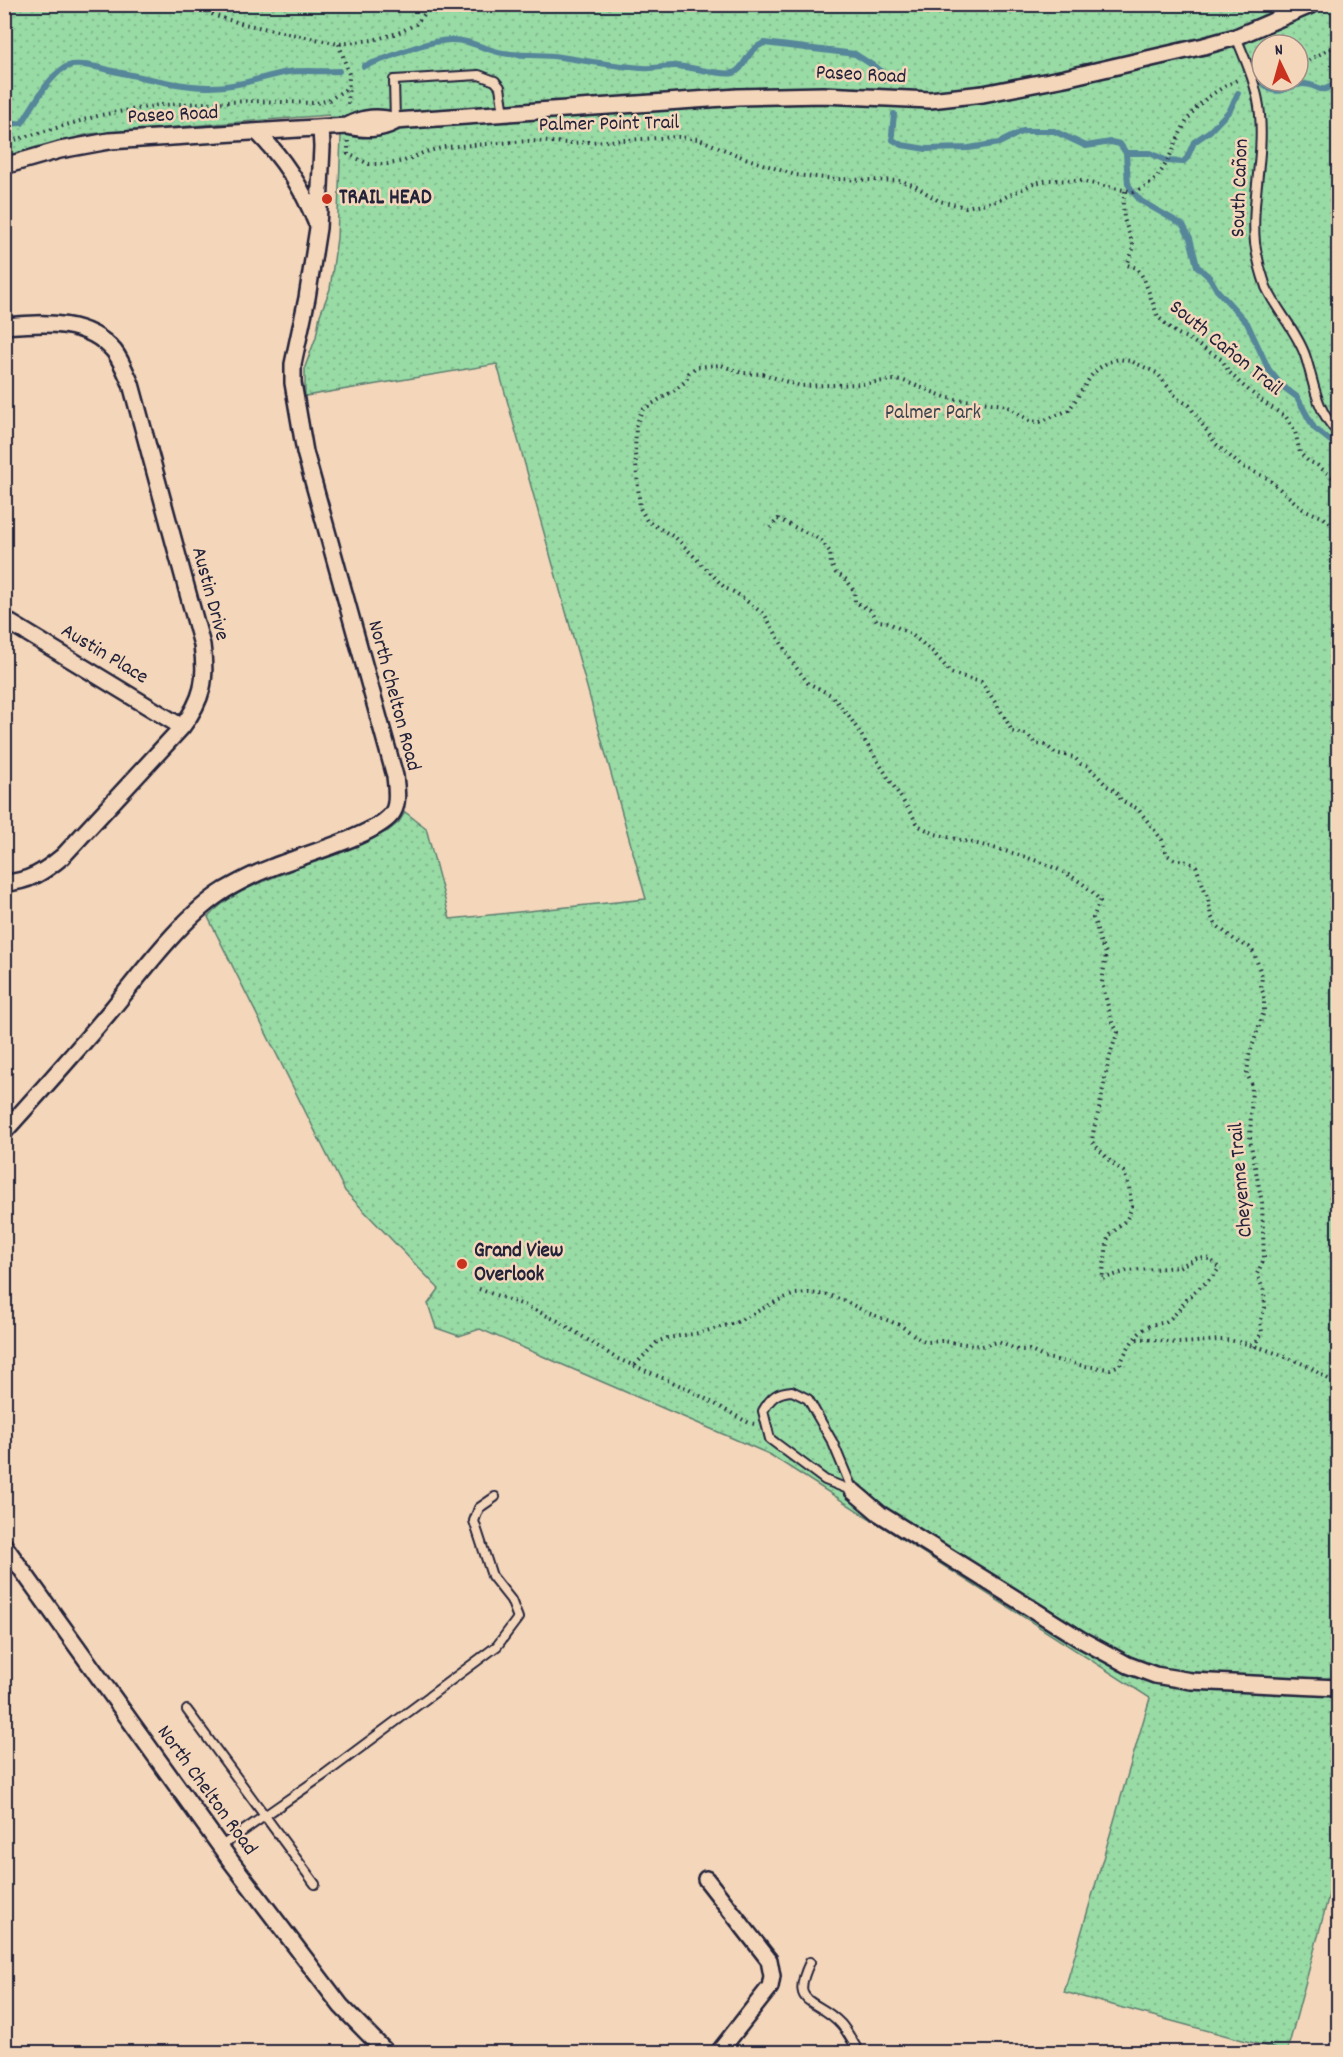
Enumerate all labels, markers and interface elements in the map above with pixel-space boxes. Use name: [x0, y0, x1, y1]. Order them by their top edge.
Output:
north arrow: [1250, 33, 1310, 93]
text: N: [1274, 39, 1284, 62]
street label: Paseo Road: [815, 59, 907, 93]
street label: Paseo Road: [127, 99, 219, 133]
street label: Palmer Point Trail: [538, 109, 680, 141]
street label: South Cañon: [1224, 138, 1258, 238]
place label: TRAIL HEAD: [339, 184, 432, 214]
marker: TRAIL HEAD: [320, 192, 334, 206]
street label: South Cañon Trail: [1162, 294, 1288, 404]
park label: Palmer Park: [885, 399, 981, 429]
street label: Austin Drive: [182, 544, 236, 644]
street label: Austin Place: [54, 617, 154, 693]
street label: North Chelton Road: [358, 617, 428, 775]
street label: Cheyenne Trail: [1222, 1121, 1262, 1239]
place label: Grand View Overlook: [474, 1237, 564, 1291]
marker: Grand View Overlook: [455, 1257, 469, 1271]
street label: North Chelton Road: [148, 1720, 264, 1862]

